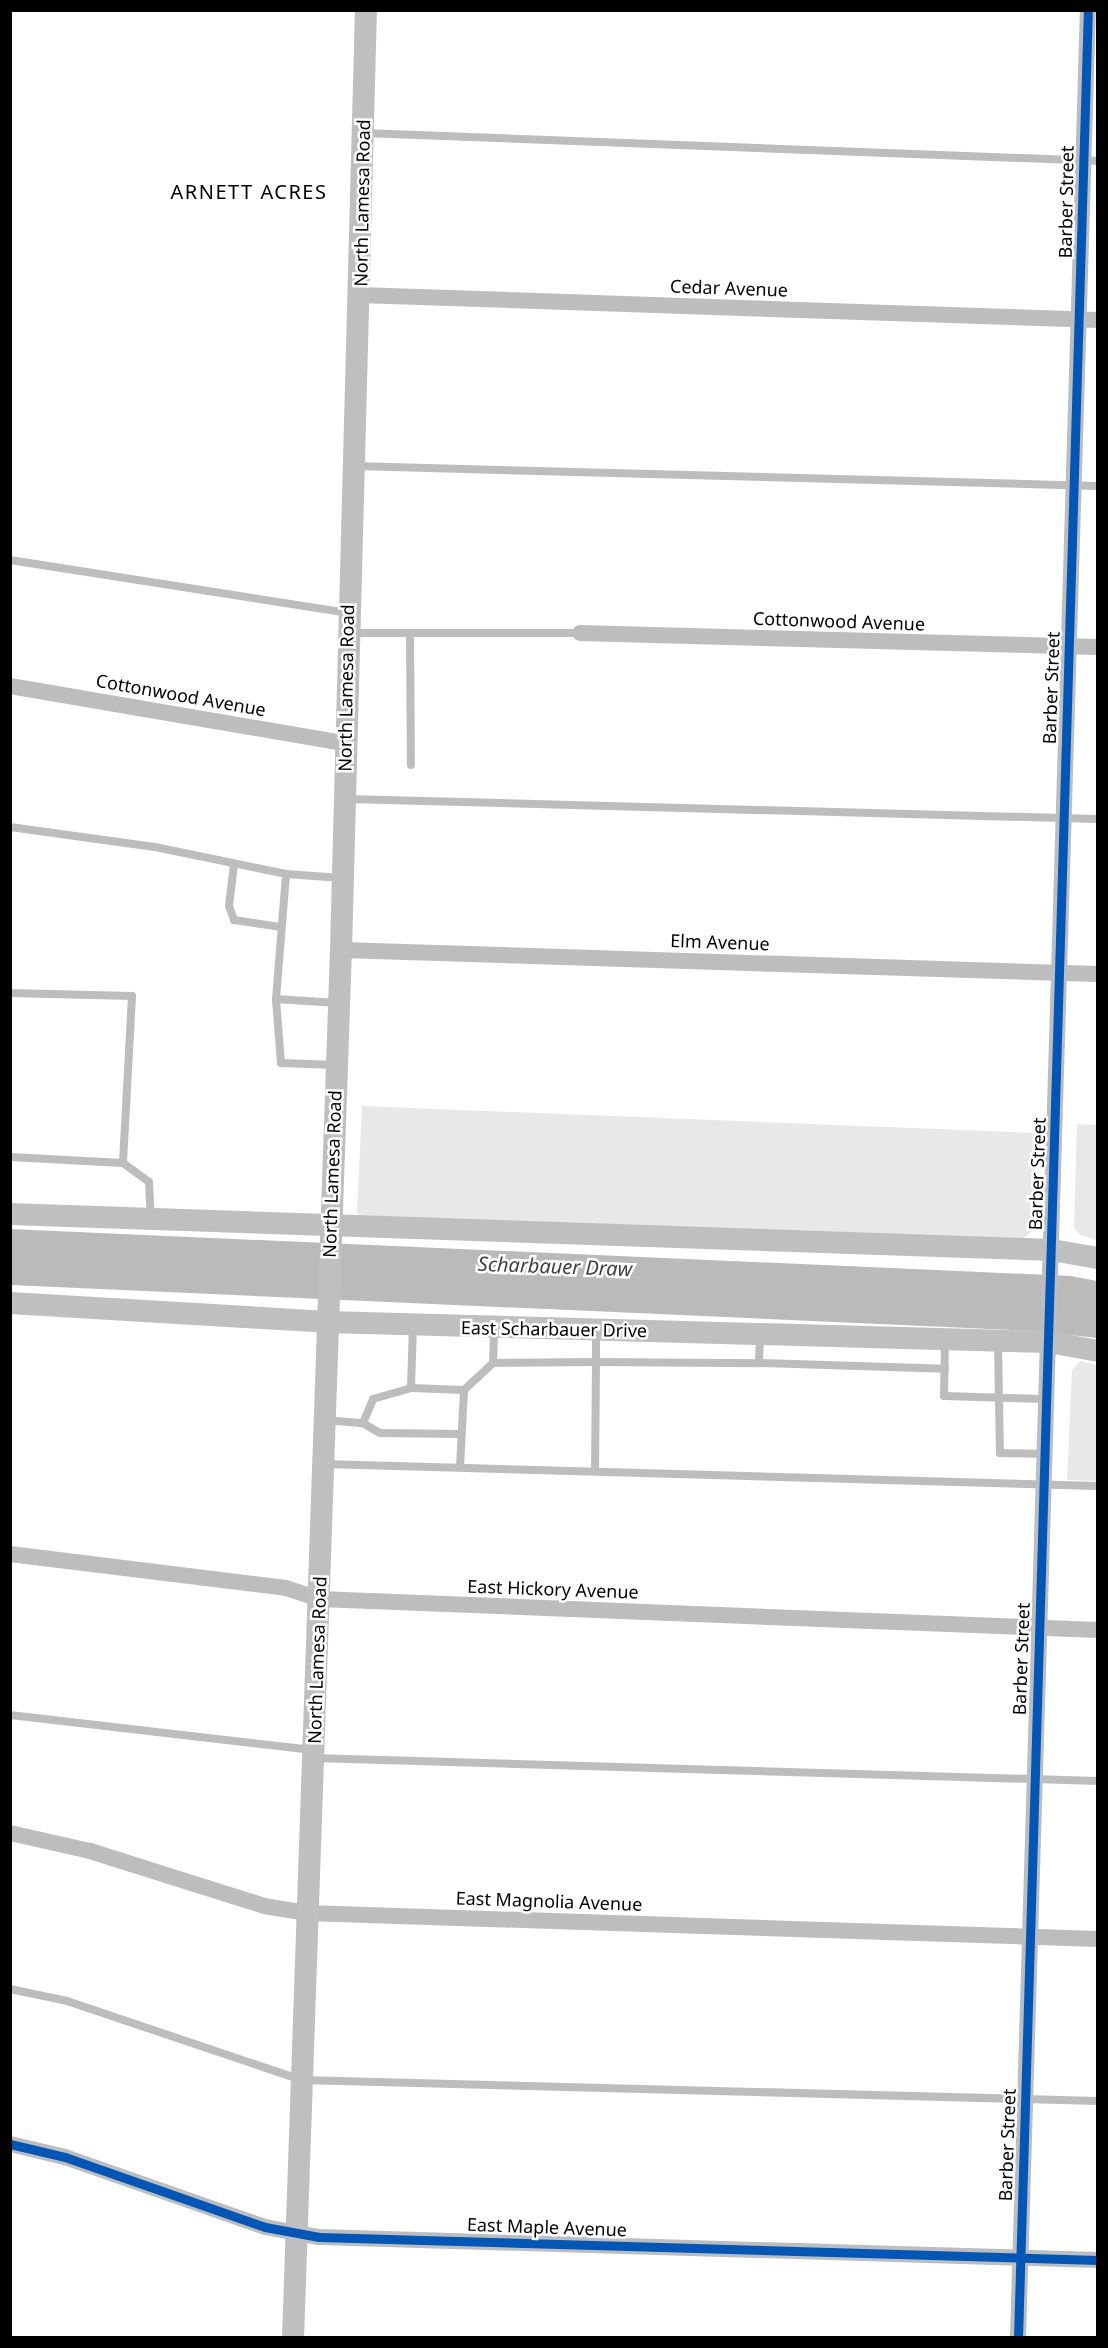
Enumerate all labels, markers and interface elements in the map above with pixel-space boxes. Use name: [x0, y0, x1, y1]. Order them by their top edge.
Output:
street label: North Lamesa Road: [350, 119, 374, 287]
street label: Barber Street: [1054, 145, 1078, 259]
district label: ARNETT ACRES: [171, 179, 327, 203]
street label: Cedar Avenue: [670, 275, 788, 301]
street label: North Lamesa Road: [334, 604, 358, 772]
street label: Cottonwood Avenue: [753, 607, 925, 635]
street label: Barber Street: [1038, 631, 1064, 745]
street label: Cottonwood Avenue: [94, 669, 268, 721]
street label: Elm Avenue: [670, 929, 770, 955]
street label: North Lamesa Road: [318, 1090, 346, 1258]
street label: Barber Street: [1024, 1117, 1050, 1231]
water label: Scharbauer Draw: [477, 1251, 633, 1281]
street label: East Scharbauer Drive: [461, 1317, 647, 1341]
street label: East Hickory Avenue: [467, 1575, 639, 1603]
street label: North Lamesa Road: [303, 1576, 331, 1744]
street label: Barber Street: [1008, 1602, 1034, 1716]
street label: East Magnolia Avenue: [455, 1887, 643, 1915]
street label: Barber Street: [994, 2088, 1020, 2202]
street label: East Maple Avenue: [467, 2213, 627, 2241]

